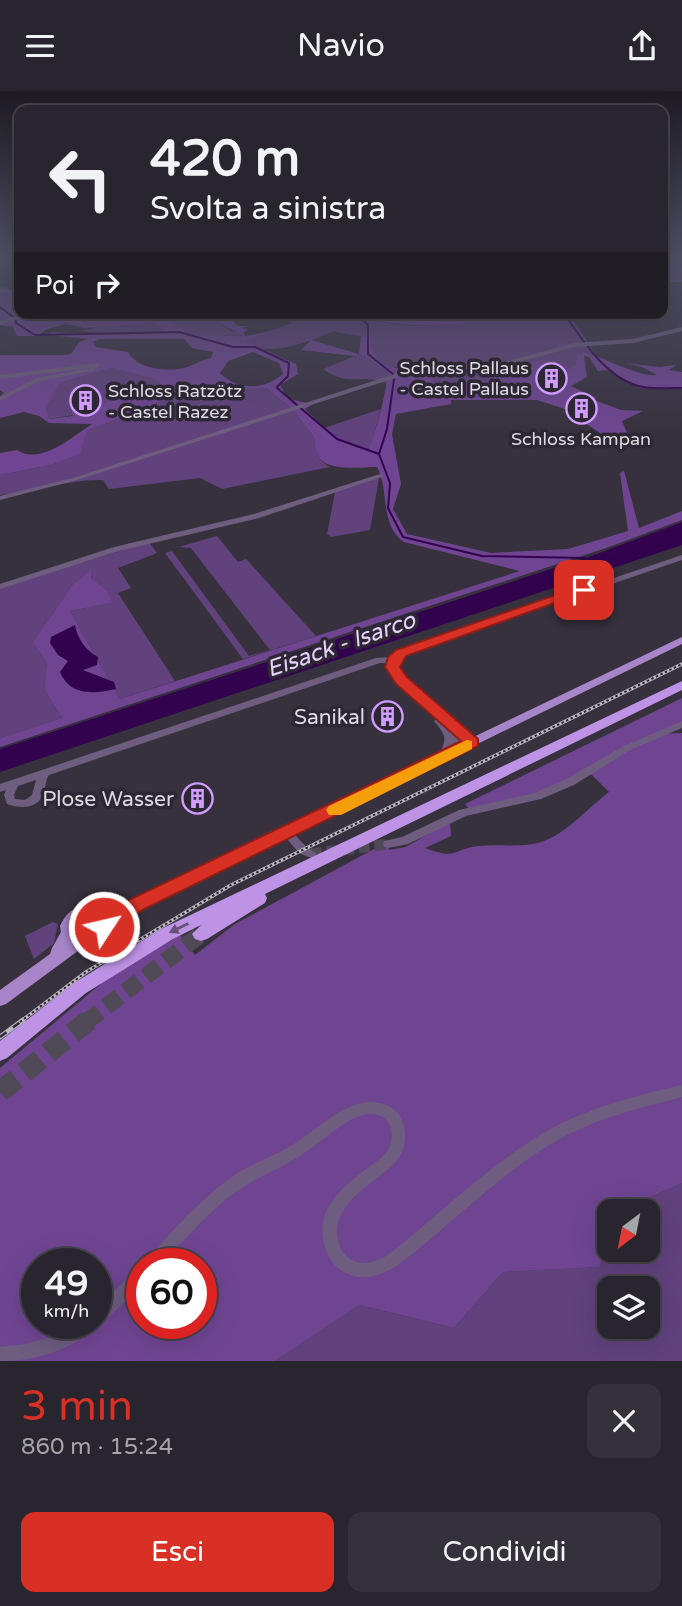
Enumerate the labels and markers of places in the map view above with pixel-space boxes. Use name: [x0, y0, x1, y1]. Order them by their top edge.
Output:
place label: Schloss Pallaus - Castel Pallaus: [399, 357, 529, 400]
building icon: Schloss Pallaus - Castel Pallaus: [535, 361, 569, 395]
place label: Schloss Ratzötz - Castel Razez: [108, 380, 242, 423]
building icon: Schloss Ratzötz - Castel Razez: [68, 384, 102, 418]
building icon: Schloss Kampan: [564, 392, 598, 426]
place label: Schloss Kampan: [511, 428, 651, 450]
pin: [554, 560, 614, 620]
building icon: Sanikal: [371, 700, 405, 734]
place label: Sanikal: [294, 705, 365, 730]
building icon: Plose Wasser: [180, 782, 214, 816]
place label: Plose Wasser: [42, 787, 174, 812]

